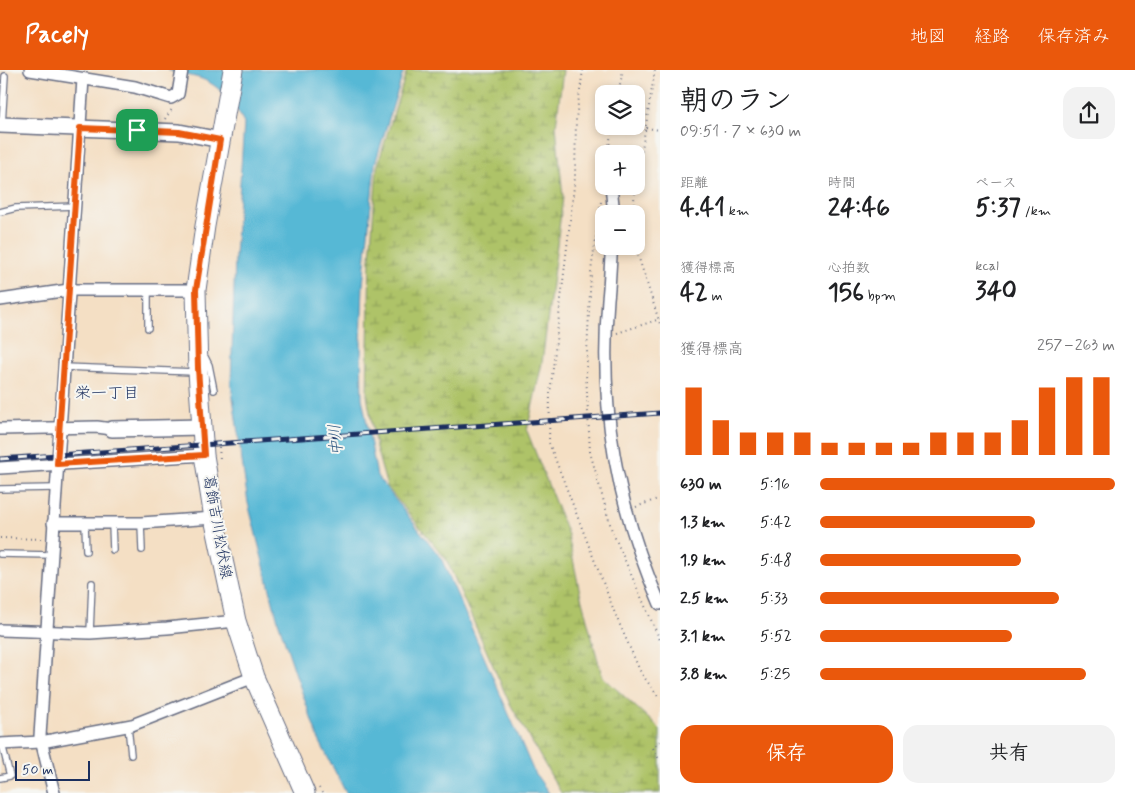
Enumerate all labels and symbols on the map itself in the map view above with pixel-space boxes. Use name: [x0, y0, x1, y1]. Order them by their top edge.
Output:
pin: [116, 109, 158, 151]
district label: 栄一丁目: [75, 383, 139, 404]
water label: 中川: [324, 423, 348, 457]
street label: 葛飾吉川松伏線: [198, 474, 236, 580]
scale bar: [15, 758, 90, 781]

